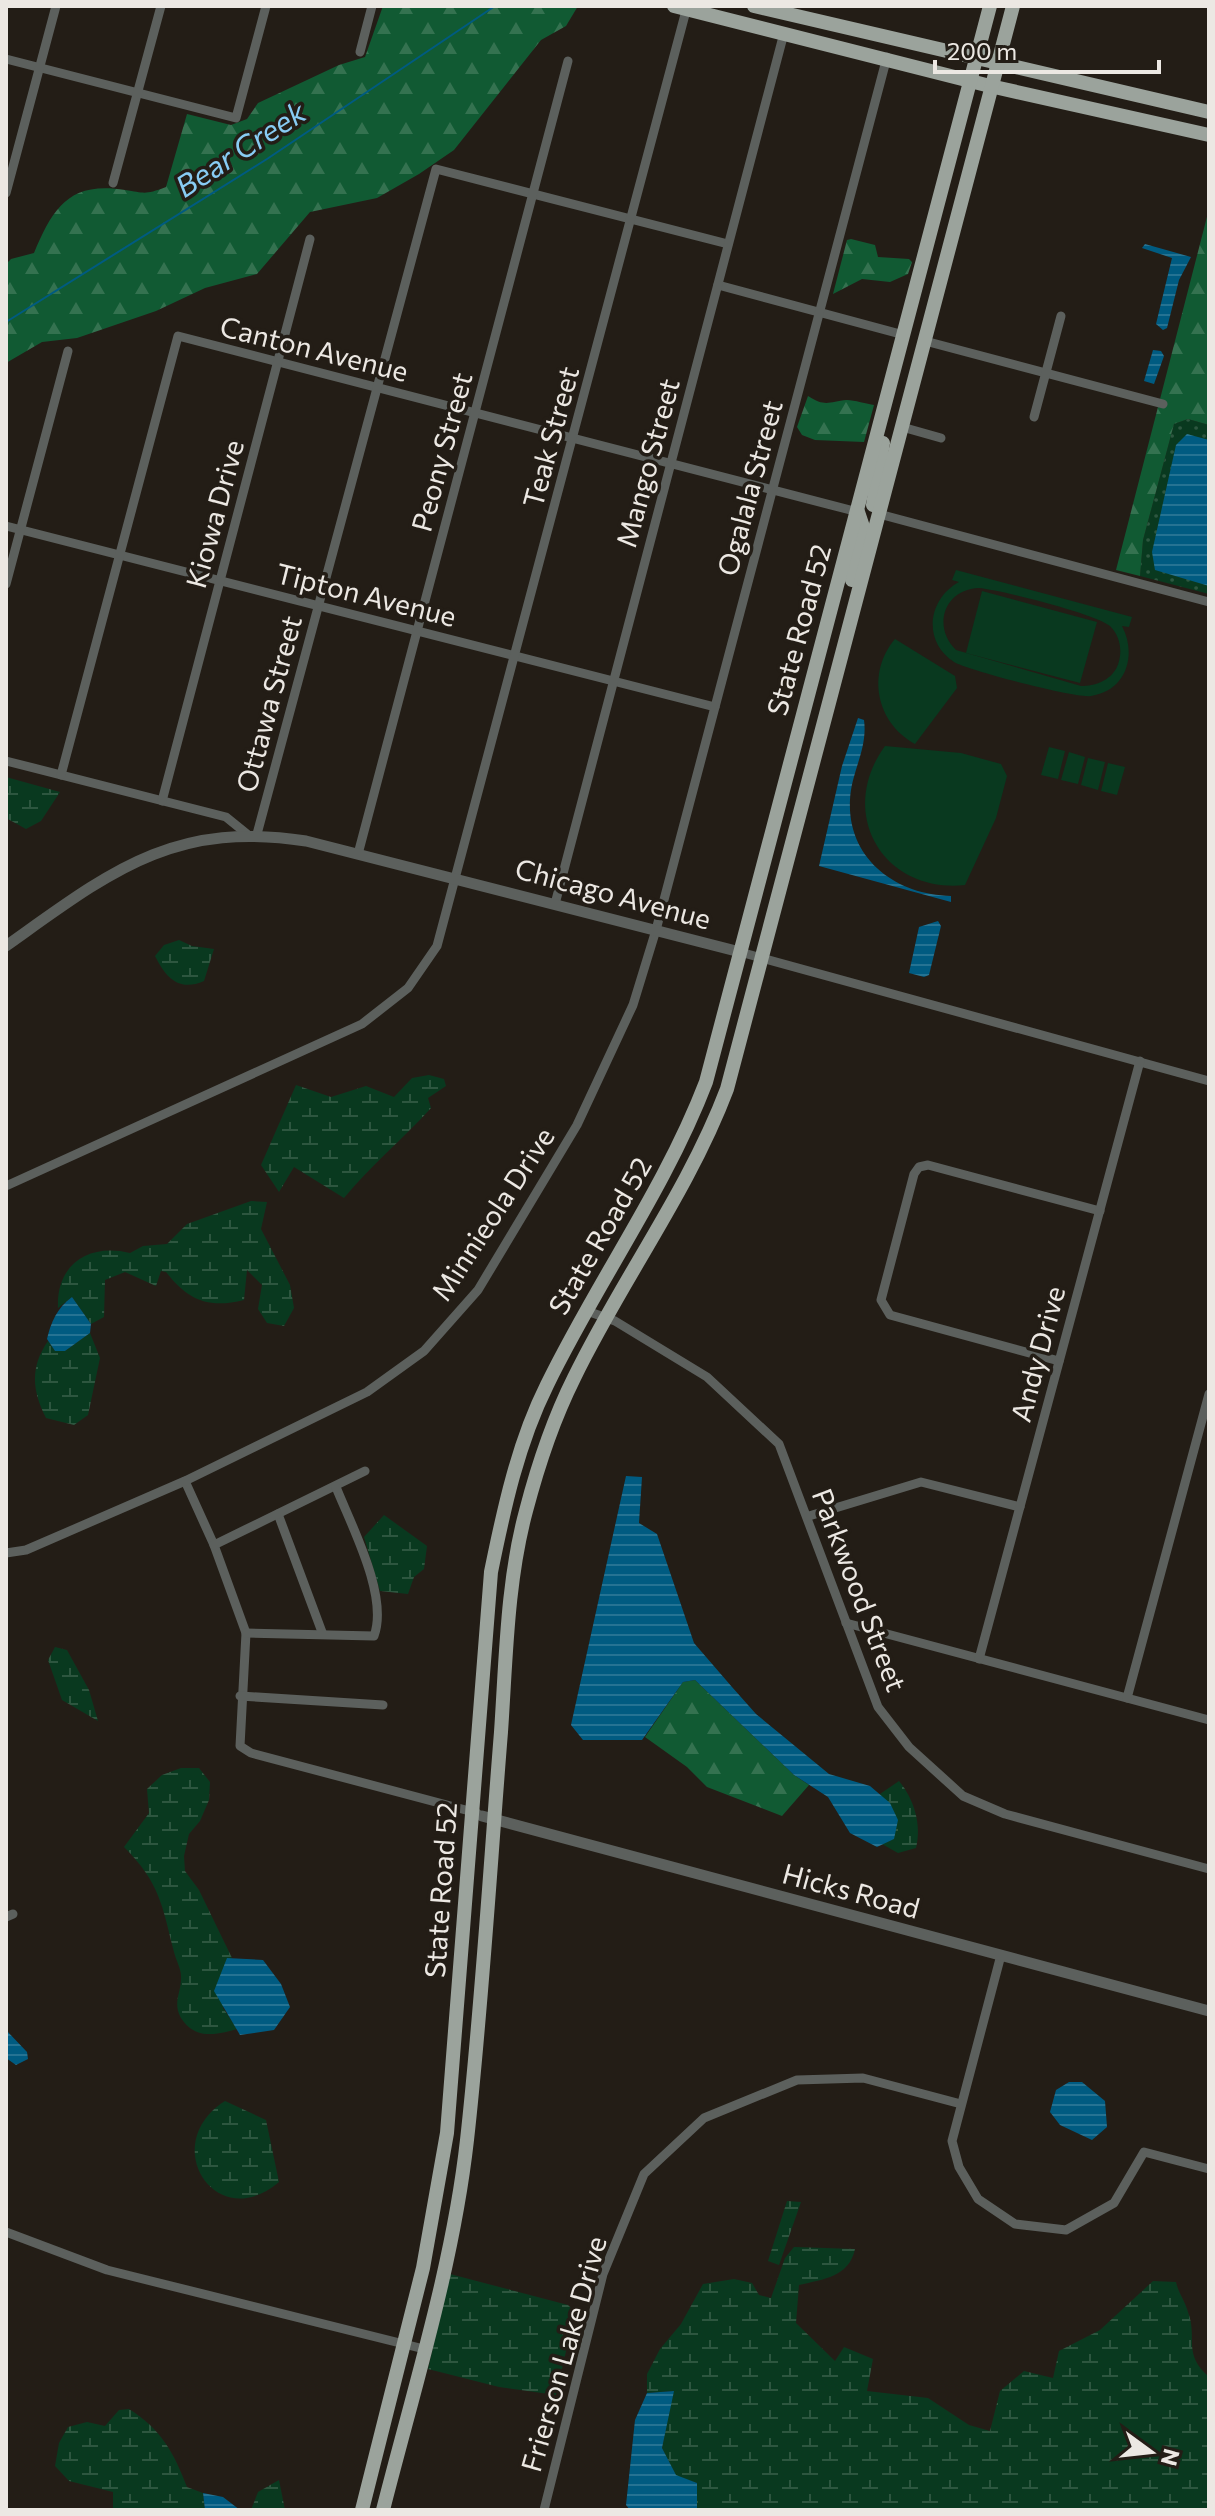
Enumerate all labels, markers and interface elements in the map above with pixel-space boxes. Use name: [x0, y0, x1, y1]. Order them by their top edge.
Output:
scale bar: [935, 24, 1159, 74]
text: 200 m: [947, 36, 1017, 65]
water label: Bear Creek: [167, 92, 313, 204]
street label: Canton Avenue: [217, 308, 412, 388]
street label: Teak Street: [515, 362, 585, 511]
street label: Peony Street: [403, 368, 479, 535]
street label: Mango Street: [608, 375, 686, 551]
street label: Ogalala Street: [709, 396, 789, 579]
street label: Kiowa Drive: [178, 436, 250, 592]
street label: State Road 52: [759, 540, 837, 719]
street label: Tipton Avenue: [273, 555, 460, 633]
street label: Ottawa Street: [228, 612, 308, 796]
street label: Chicago Avenue: [512, 851, 715, 935]
street label: Minnieola Drive: [424, 1121, 561, 1306]
street label: State Road 52: [540, 1151, 658, 1320]
street label: Andy Drive: [1003, 1282, 1071, 1425]
street label: Parkwood Street: [806, 1483, 914, 1696]
street label: State Road 52: [417, 1801, 463, 1979]
street label: Hicks Road: [779, 1855, 924, 1925]
street label: Frierson Lake Drive: [513, 2232, 613, 2475]
north arrow: [1111, 2412, 1191, 2492]
text: N: [1156, 2446, 1186, 2469]

